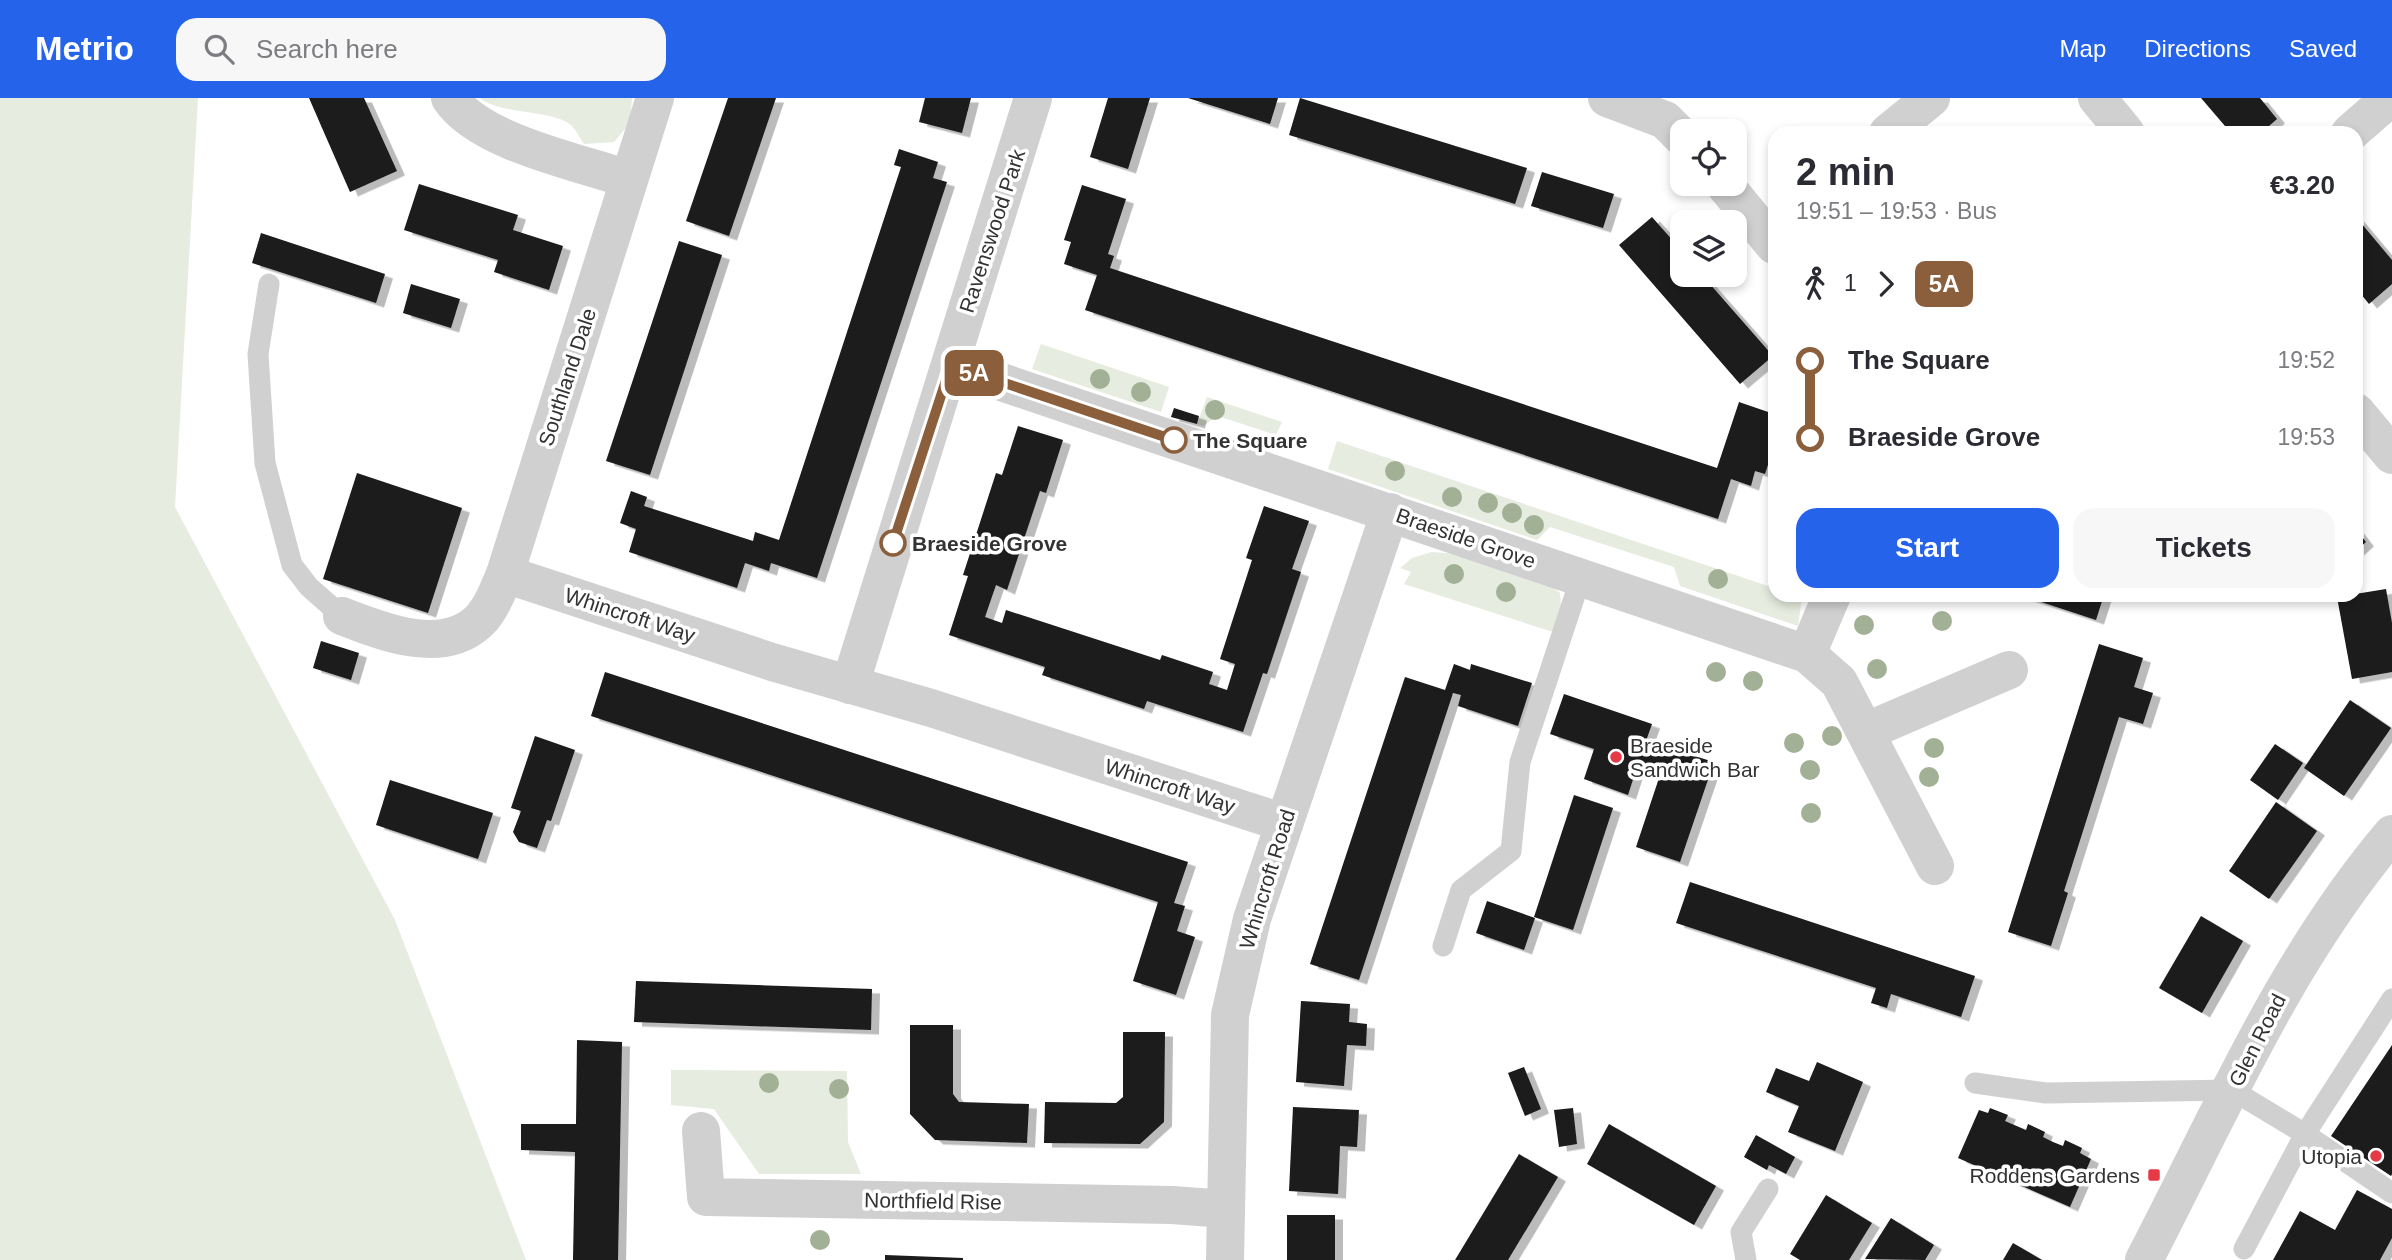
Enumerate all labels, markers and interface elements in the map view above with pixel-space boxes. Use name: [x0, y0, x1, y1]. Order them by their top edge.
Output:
search box: [176, 18, 666, 81]
text: Metrio: [35, 30, 134, 67]
icon: search: [200, 30, 238, 68]
text: Search here: [256, 34, 398, 64]
text: Map: [2060, 35, 2106, 62]
text: Directions: [2144, 35, 2251, 62]
text: Saved: [2289, 35, 2357, 62]
map controls: [1670, 119, 1747, 287]
button: locate: [1670, 119, 1747, 196]
street label: Ravenswood Park: [955, 146, 1029, 316]
text: 2 min: [1796, 151, 1895, 193]
text: €3.20: [2270, 170, 2335, 200]
text: 19:51 – 19:53 · Bus: [1796, 198, 1997, 224]
button: layers: [1670, 210, 1747, 287]
icon: walk: [1796, 265, 1834, 303]
icon: forward: [1867, 265, 1905, 303]
text: 1: [1844, 270, 1857, 296]
text: 5A: [1929, 270, 1959, 297]
street label: Southland Dale: [534, 305, 600, 449]
text: The Square: [1848, 345, 1990, 375]
text: 19:52: [2277, 347, 2335, 373]
line badge: 5A: [942, 350, 1006, 396]
text: 5A: [959, 359, 989, 386]
text: Braeside Grove: [1848, 422, 2040, 452]
text: 19:53: [2277, 424, 2335, 450]
marker: The Square: [1161, 427, 1187, 453]
place label: The Square: [1193, 429, 1307, 452]
street label: Braeside Grove: [1393, 503, 1539, 573]
button: Start: [1796, 508, 2059, 588]
button: Tickets: [2073, 508, 2335, 588]
marker: Braeside Grove: [880, 530, 906, 556]
place label: Braeside Grove: [912, 532, 1067, 555]
street label: Whincroft Way: [562, 583, 699, 647]
place label: Braeside Sandwich Bar: [1630, 734, 1760, 781]
marker: Braeside Sandwich Bar: [1608, 749, 1624, 765]
street label: Whincroft Way: [1102, 754, 1239, 818]
street label: Whincroft Road: [1235, 806, 1299, 952]
street label: Glen Road: [2224, 990, 2290, 1090]
place label: Utopia: [2301, 1145, 2362, 1168]
marker: Utopia: [2368, 1148, 2384, 1164]
place label: Roddens Gardens: [1970, 1164, 2140, 1187]
marker: Roddens Gardens: [2146, 1167, 2162, 1183]
street label: Northfield Rise: [864, 1188, 1002, 1214]

